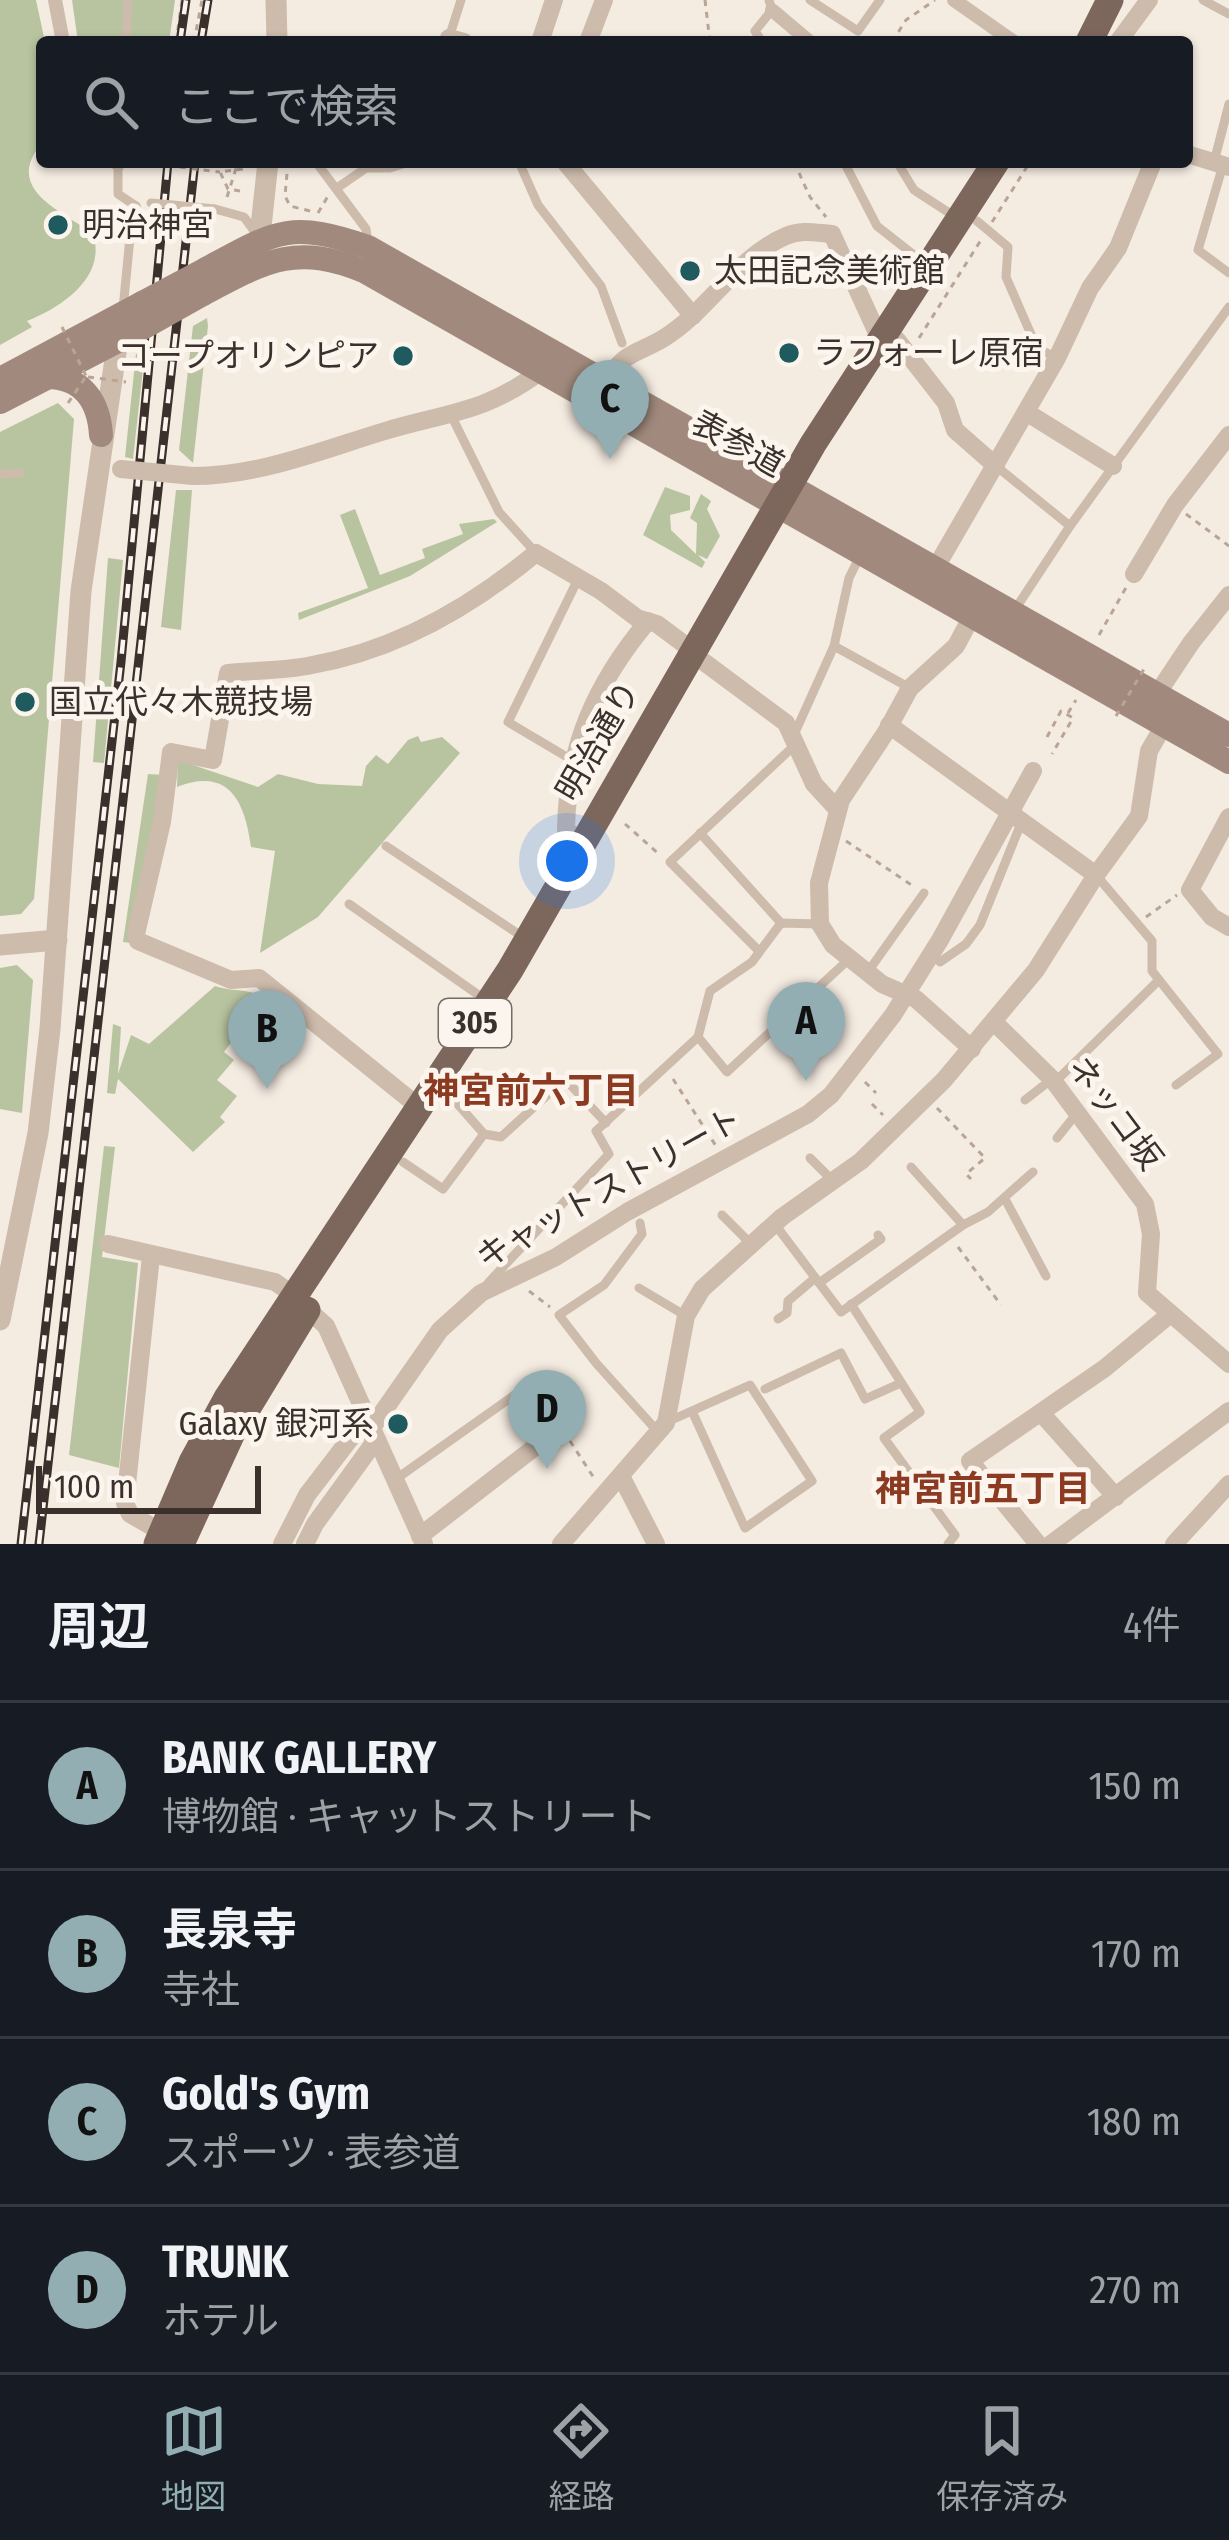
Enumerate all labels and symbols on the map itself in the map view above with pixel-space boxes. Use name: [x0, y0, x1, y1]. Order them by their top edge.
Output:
place label: 明治神宮: [82, 205, 214, 245]
marker: 明治神宮: [45, 212, 71, 238]
place label: 太田記念美術館: [714, 251, 945, 291]
marker: 太田記念美術館: [677, 258, 703, 284]
place label: ラフォーレ原宿: [813, 333, 1044, 373]
place label: コープオリンピア: [117, 336, 379, 376]
marker: ラフォーレ原宿: [776, 340, 802, 366]
marker: コープオリンピア: [390, 343, 416, 369]
pin: C: [571, 360, 649, 459]
street label: 表参道: [685, 403, 791, 485]
street label: 明治通り: [548, 674, 648, 808]
place label: 国立代々木競技場: [49, 682, 313, 722]
marker: 国立代々木競技場: [12, 689, 38, 715]
your location: [537, 831, 597, 891]
pin: A: [767, 982, 845, 1081]
pin: B: [228, 990, 306, 1089]
road number: 305: [439, 999, 511, 1047]
street label: ネッコ坂: [1059, 1048, 1171, 1178]
district label: 神宮前六丁目: [423, 1069, 639, 1113]
street label: キャットストリート: [469, 1099, 749, 1277]
pin: D: [508, 1370, 586, 1469]
place label: Galaxy 銀河系: [179, 1404, 374, 1444]
marker: Galaxy 銀河系: [385, 1411, 411, 1437]
scale bar: [36, 1460, 261, 1513]
district label: 神宮前五丁目: [875, 1467, 1091, 1511]

